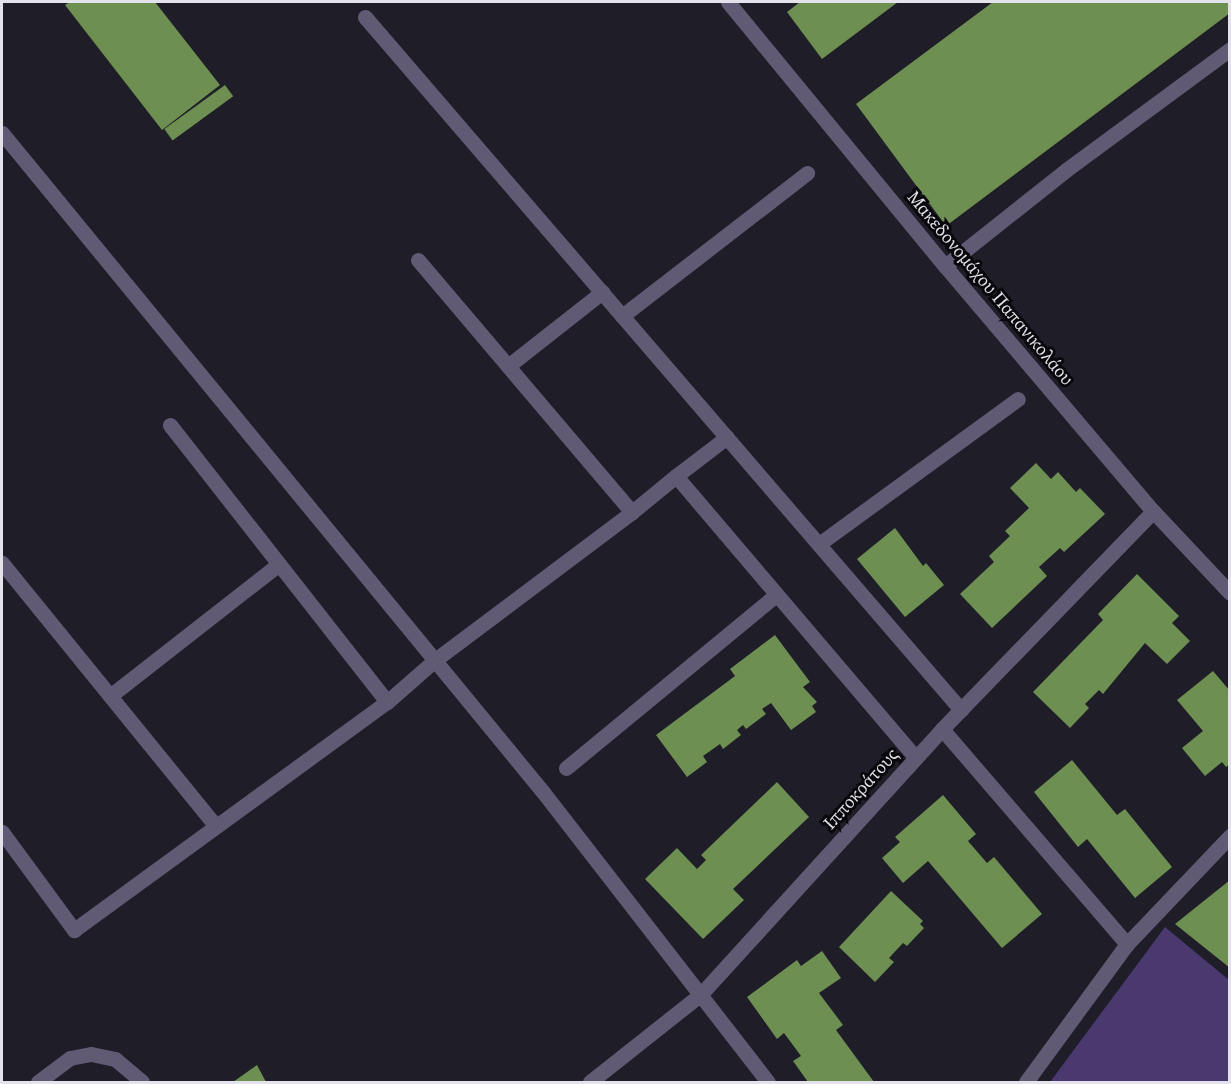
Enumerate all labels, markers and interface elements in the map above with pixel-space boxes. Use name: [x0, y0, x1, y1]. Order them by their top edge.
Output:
street label: Μακεδονομάχου Παπανικολάου: [902, 187, 1078, 389]
street label: Ιπποκράτους: [819, 744, 903, 834]

